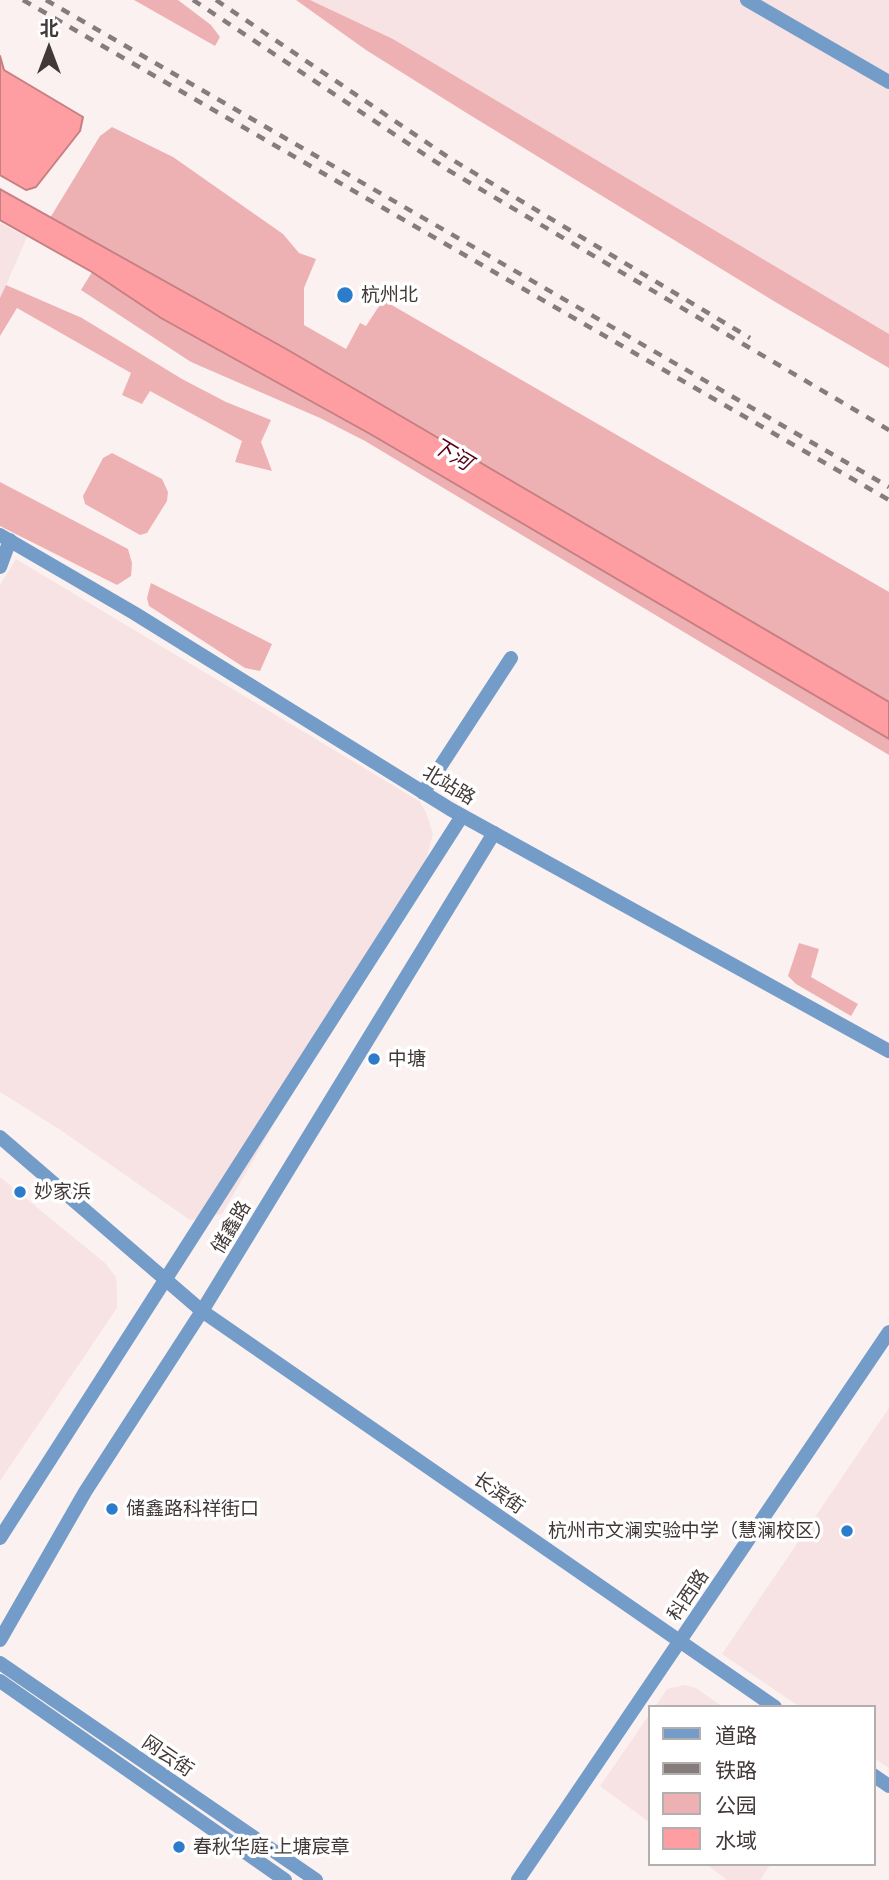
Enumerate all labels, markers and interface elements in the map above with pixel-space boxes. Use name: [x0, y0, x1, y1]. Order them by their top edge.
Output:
north arrow: [14, 14, 84, 84]
text: 北: [39, 16, 59, 39]
place label: 杭州北: [361, 284, 418, 306]
marker: 杭州北: [335, 285, 355, 305]
water label: 下河: [428, 432, 476, 476]
street label: 北站路: [419, 761, 479, 809]
place label: 中塘: [388, 1048, 426, 1070]
marker: 中塘: [366, 1051, 382, 1067]
place label: 妙家浜: [34, 1181, 91, 1203]
marker: 妙家浜: [12, 1184, 28, 1200]
street label: 储鑫路: [207, 1197, 255, 1257]
street label: 长滨街: [469, 1467, 529, 1519]
place label: 储鑫路科祥街口: [126, 1498, 259, 1520]
marker: 储鑫路科祥街口: [104, 1501, 120, 1517]
place label: 杭州市文澜实验中学（慧澜校区）: [548, 1520, 833, 1542]
marker: 杭州市文澜实验中学（慧澜校区）: [839, 1523, 855, 1539]
street label: 科西路: [663, 1565, 713, 1625]
legend: [648, 1705, 875, 1866]
text: 道路: [715, 1722, 757, 1747]
street label: 网云街: [138, 1731, 198, 1781]
text: 铁路: [715, 1757, 757, 1782]
text: 公园: [715, 1792, 757, 1817]
text: 水域: [715, 1827, 757, 1852]
place label: 春秋华庭·上塘宸章: [193, 1836, 349, 1858]
marker: 春秋华庭·上塘宸章: [171, 1839, 187, 1855]

